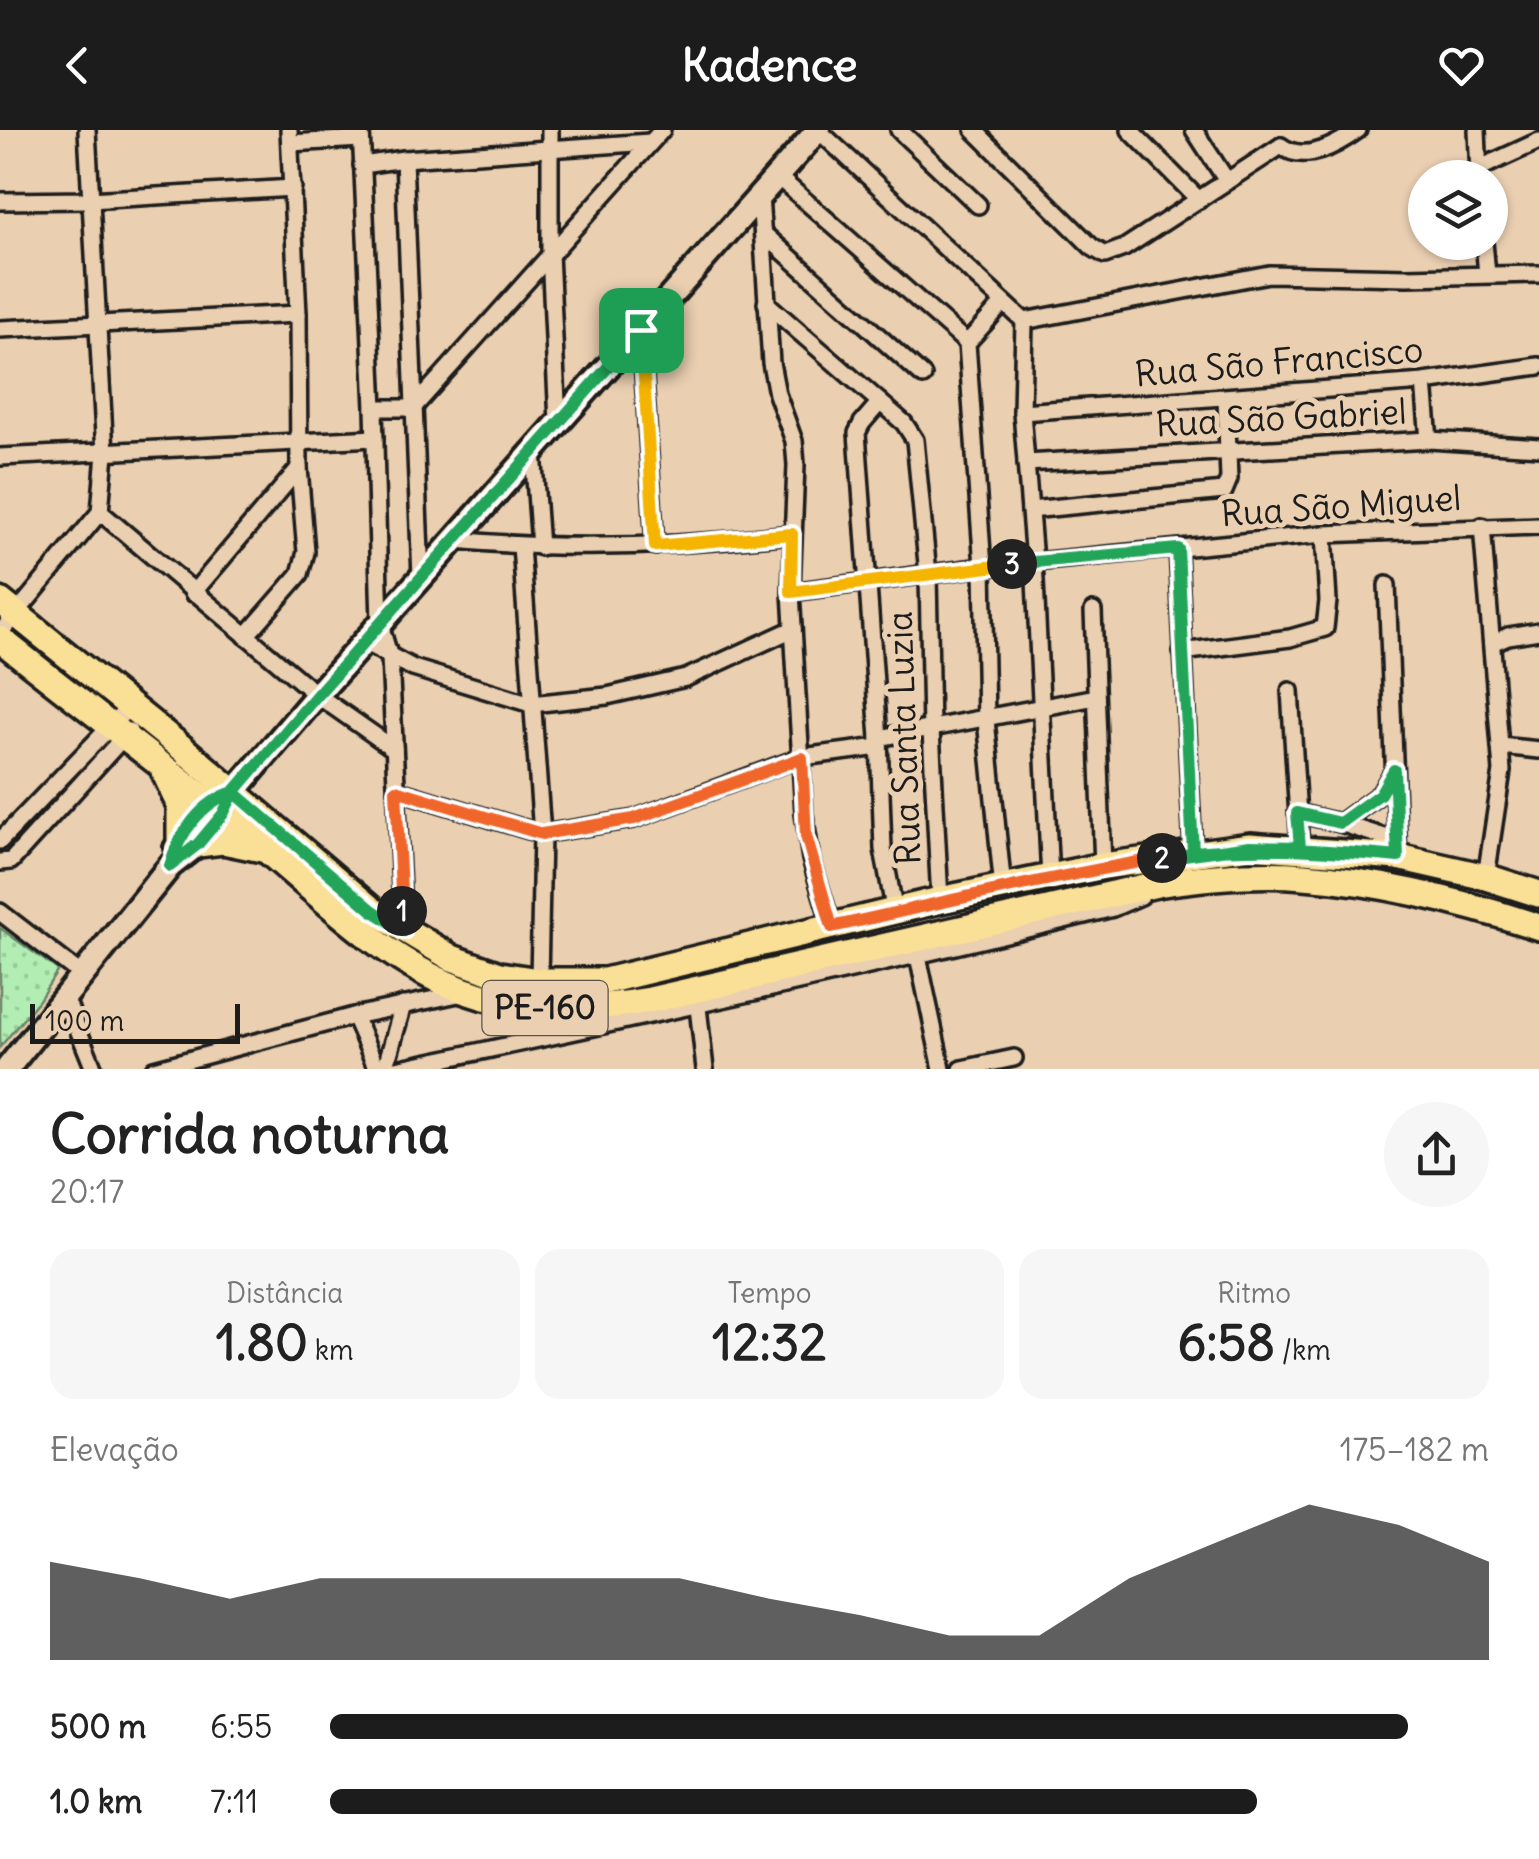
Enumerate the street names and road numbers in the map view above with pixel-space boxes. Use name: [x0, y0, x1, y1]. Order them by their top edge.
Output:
street label: Rua São Francisco: [1133, 326, 1425, 396]
street label: Rua São Gabriel: [1154, 388, 1408, 446]
street label: Rua São Miguel: [1219, 475, 1462, 535]
street label: Rua Santa Luzia: [877, 610, 929, 866]
road number: PE-160: [482, 981, 608, 1035]

